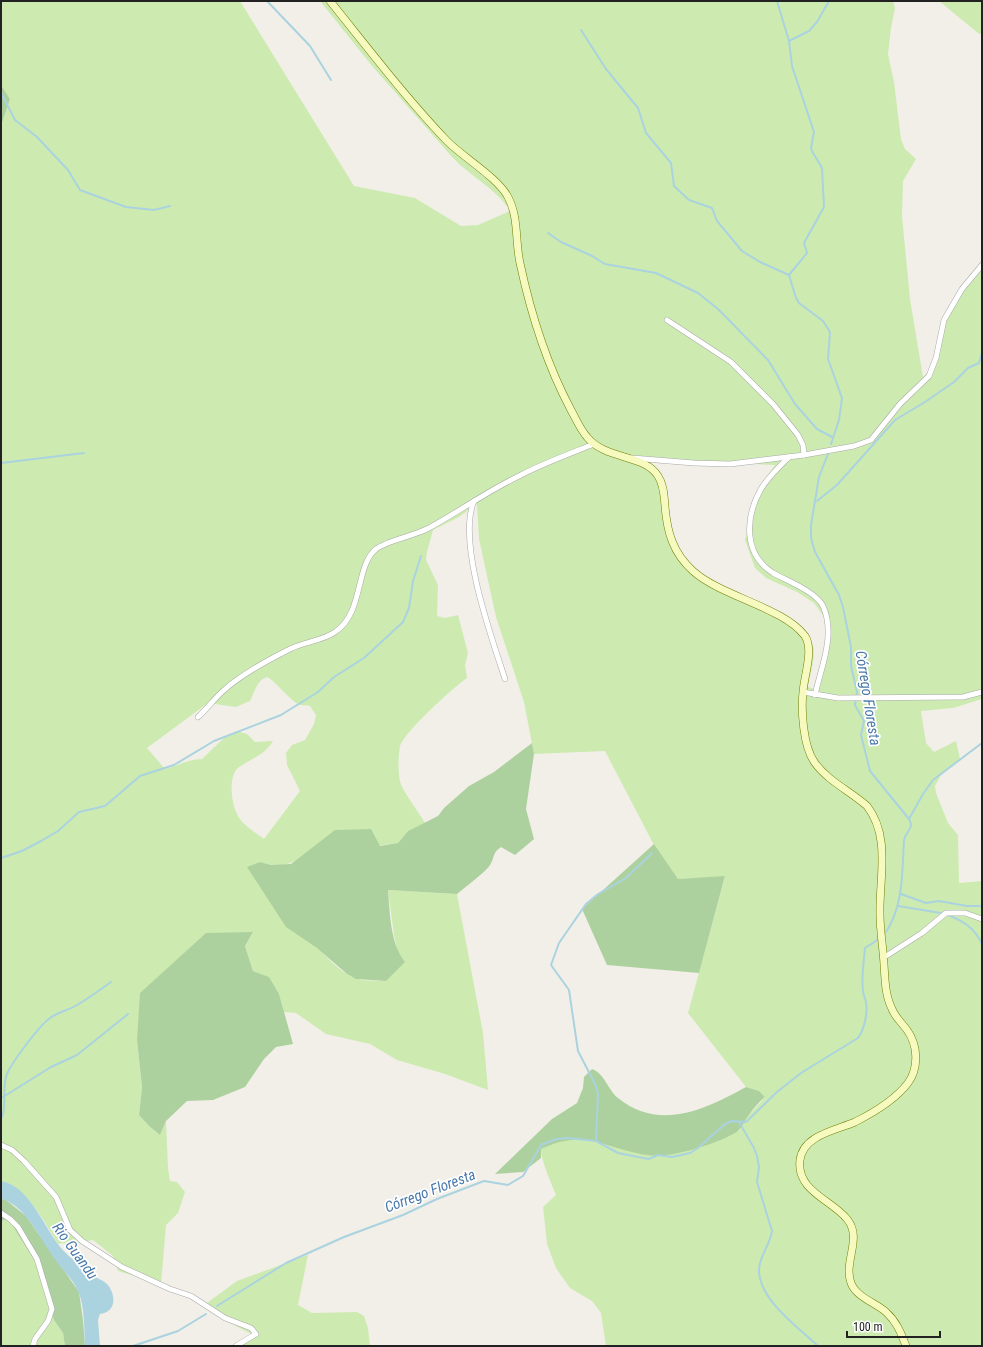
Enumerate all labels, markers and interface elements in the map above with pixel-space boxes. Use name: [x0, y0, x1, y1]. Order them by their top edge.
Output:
water label: Córrego Floresta: [852, 649, 884, 747]
water label: Córrego Floresta: [382, 1165, 478, 1217]
water label: Rio Guandu: [48, 1219, 102, 1283]
scale bar: [847, 1313, 940, 1339]
text: 100 m: [853, 1320, 883, 1334]

